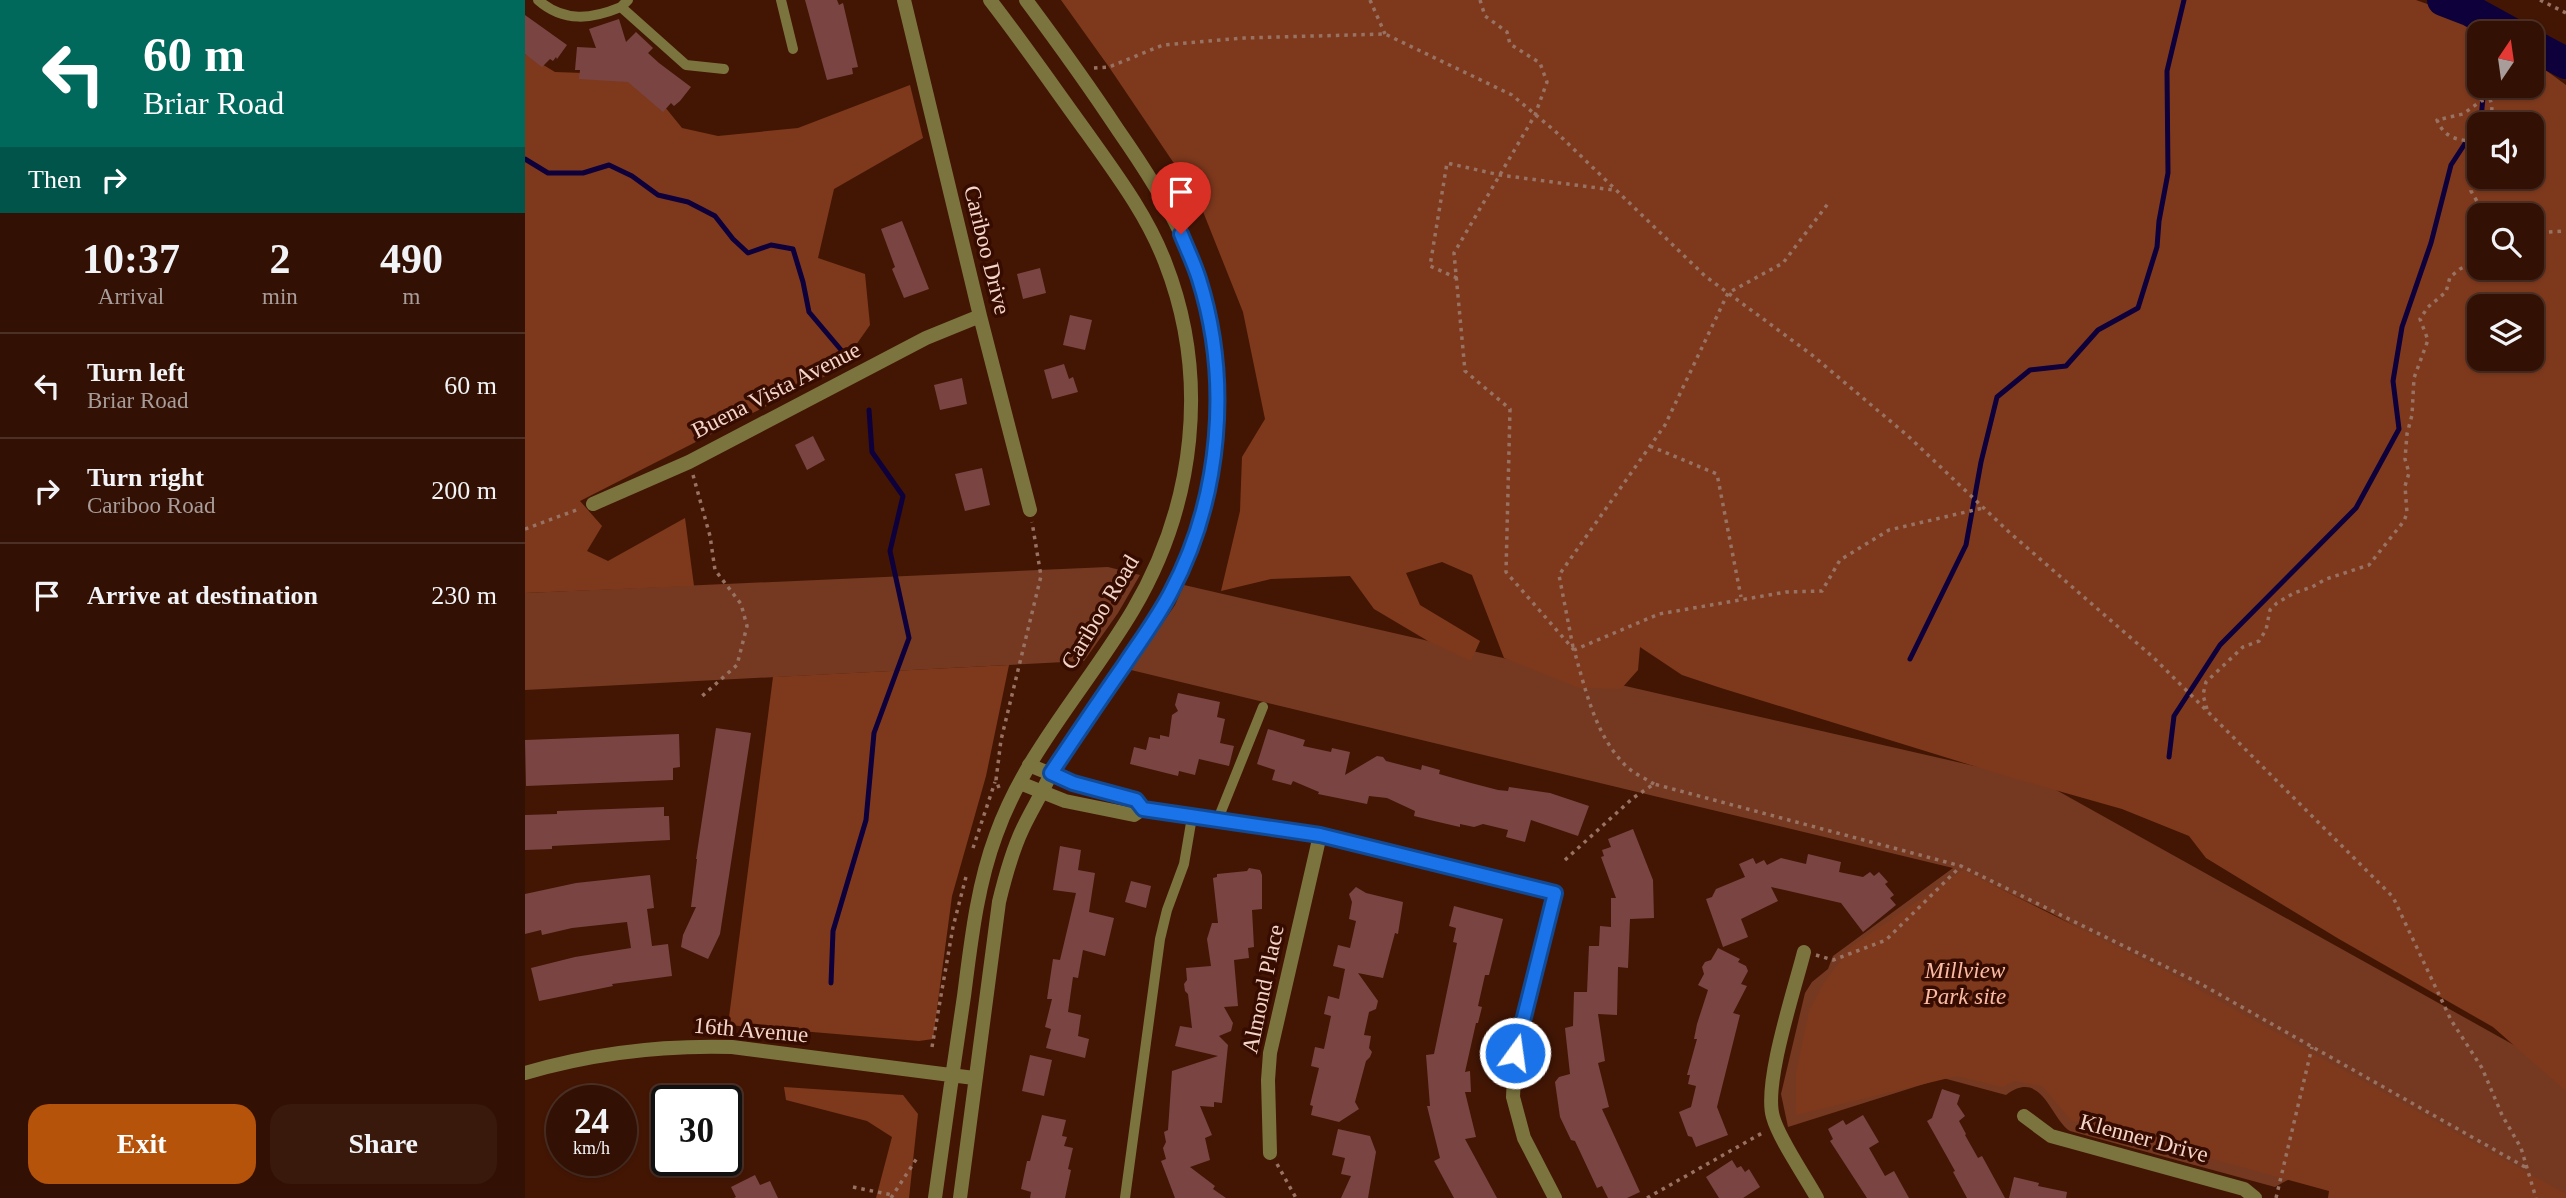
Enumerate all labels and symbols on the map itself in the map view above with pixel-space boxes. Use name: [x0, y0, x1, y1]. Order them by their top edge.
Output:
north arrow: [2467, 21, 2545, 98]
pin: [1151, 162, 1211, 234]
street label: Cariboo Drive: [959, 183, 1015, 317]
street label: Buena Vista Avenue: [688, 337, 864, 443]
street label: Cariboo Road: [1056, 550, 1144, 673]
street label: Almond Place: [1237, 922, 1289, 1056]
park label: Millview Park site: [1923, 958, 2006, 1009]
street label: 16th Avenue: [693, 1013, 809, 1047]
position arrow: [1478, 1016, 1552, 1090]
speed limit sign: 30: [651, 1085, 742, 1176]
street label: Klenner Drive: [2077, 1109, 2211, 1167]

